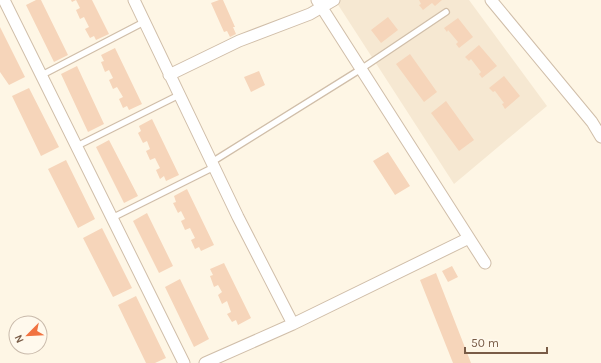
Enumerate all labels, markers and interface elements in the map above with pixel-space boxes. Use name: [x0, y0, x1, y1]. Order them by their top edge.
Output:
north arrow: [8, 315, 48, 355]
scale bar: [465, 329, 547, 355]
text: N: [12, 333, 27, 345]
text: 50 m: [471, 336, 499, 350]

